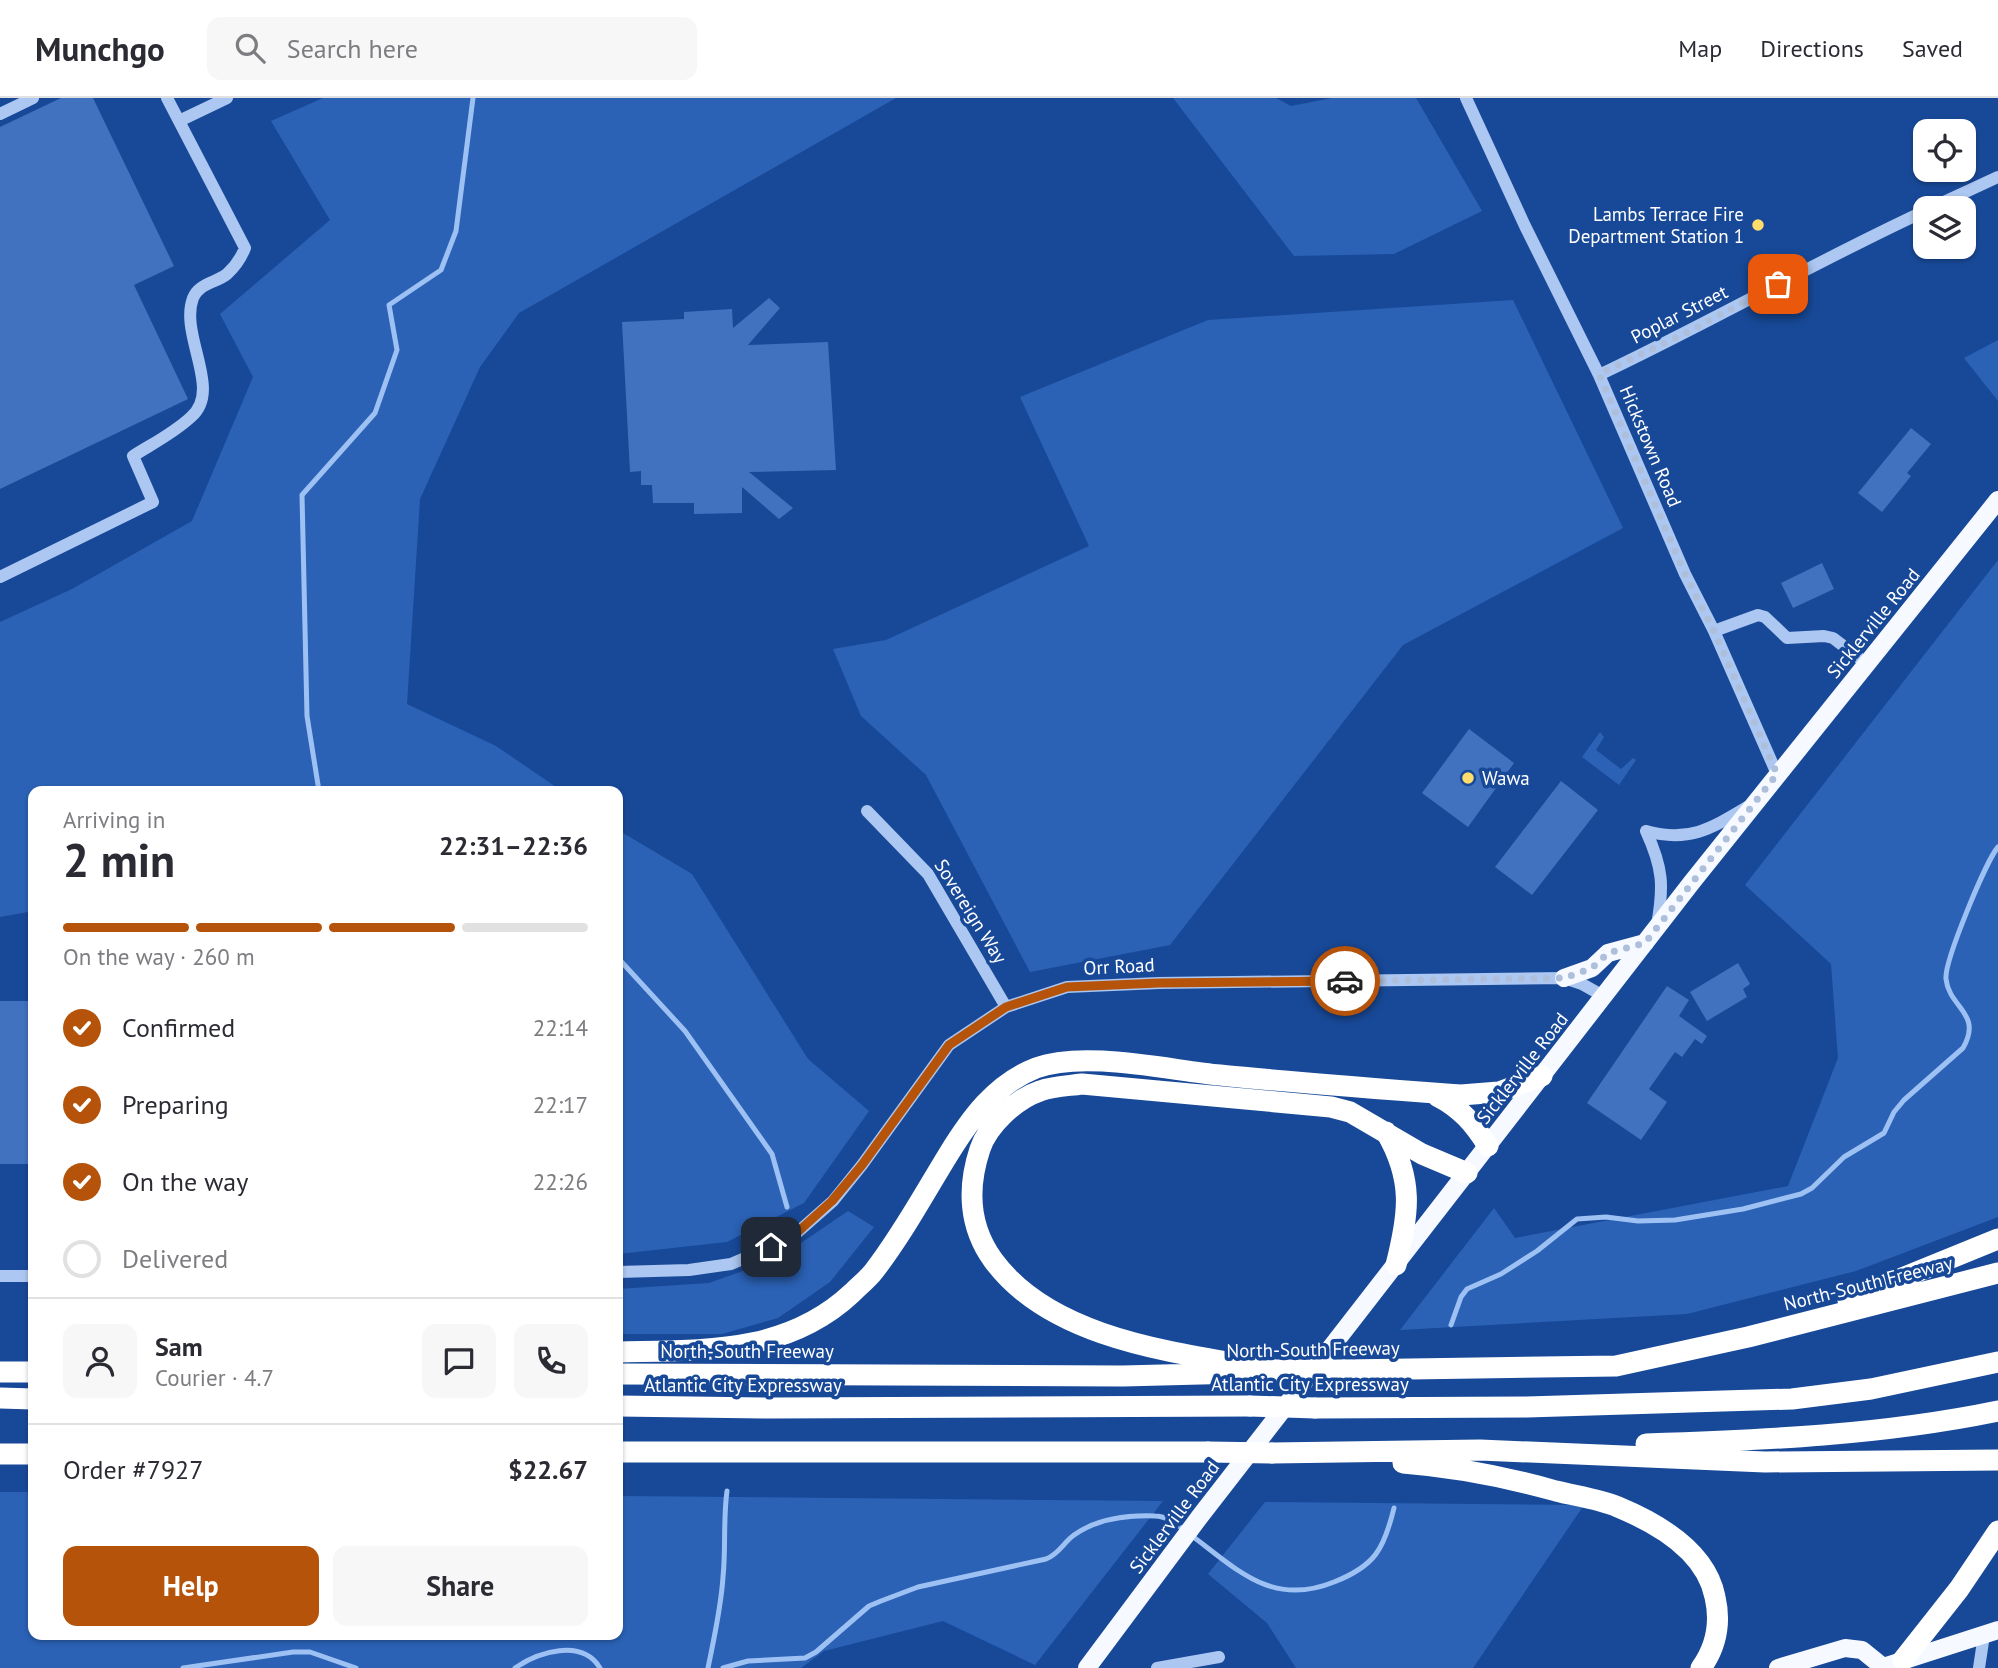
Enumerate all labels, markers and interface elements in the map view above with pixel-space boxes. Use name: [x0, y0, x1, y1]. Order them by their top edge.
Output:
search box: [207, 17, 697, 80]
text: Munchgo: [35, 27, 165, 70]
icon: search: [231, 29, 269, 67]
text: Search here: [287, 32, 418, 65]
text: Map: [1678, 33, 1722, 64]
text: Directions: [1760, 33, 1864, 64]
text: Saved: [1902, 33, 1963, 64]
map controls: [1913, 119, 1976, 259]
button: locate: [1913, 119, 1976, 182]
button: layers: [1913, 196, 1976, 259]
place label: Lambs Terrace Fire Department Station 1: [1568, 202, 1744, 248]
marker: Lambs Terrace Fire Department Station 1: [1750, 217, 1766, 233]
pin: [1748, 254, 1808, 314]
icon: bag: [1759, 265, 1797, 303]
street label: Poplar Street: [1627, 279, 1732, 349]
street label: Hickstown Road: [1615, 382, 1687, 510]
street label: Sicklerville Road: [1821, 563, 1925, 683]
place label: Wawa: [1482, 766, 1530, 790]
marker: Wawa: [1460, 770, 1476, 786]
text: Arriving in: [63, 805, 165, 834]
text: 22:31–22:36: [439, 829, 588, 862]
text: 2 min: [63, 830, 175, 890]
street label: Sovereign Way: [929, 854, 1013, 968]
text: On the way · 260 m: [63, 942, 255, 971]
courier: [1310, 946, 1380, 1016]
street label: Orr Road: [1083, 952, 1155, 980]
icon: car: [1326, 962, 1364, 1000]
street label: Sicklerville Road: [1471, 1007, 1573, 1129]
icon: check: [63, 1009, 101, 1047]
text: Confirmed: [122, 1011, 235, 1044]
text: 22:14: [533, 1013, 588, 1042]
icon: check: [63, 1086, 101, 1124]
text: Preparing: [122, 1088, 229, 1121]
text: 22:17: [533, 1090, 588, 1119]
icon: check: [63, 1163, 101, 1201]
text: On the way: [122, 1165, 248, 1198]
text: 22:26: [533, 1167, 588, 1196]
pin: [741, 1217, 801, 1277]
icon: home: [752, 1228, 790, 1266]
text: Delivered: [122, 1242, 228, 1275]
street label: North-South Freeway: [1781, 1250, 1955, 1316]
button: person: [63, 1324, 137, 1398]
button: chat: [422, 1324, 496, 1398]
button: phone: [514, 1324, 588, 1398]
text: Sam: [155, 1330, 203, 1363]
street label: North-South Freeway: [1226, 1335, 1400, 1363]
street label: North-South Freeway: [660, 1339, 834, 1363]
text: Courier · 4.7: [155, 1363, 274, 1392]
street label: Atlantic City Expressway: [1211, 1372, 1409, 1396]
street label: Atlantic City Expressway: [644, 1373, 842, 1397]
text: Order #7927: [63, 1453, 203, 1486]
text: $22.67: [508, 1453, 588, 1486]
street label: Sicklerville Road: [1124, 1456, 1224, 1578]
button: Help: [63, 1546, 319, 1626]
button: Share: [333, 1546, 588, 1626]

